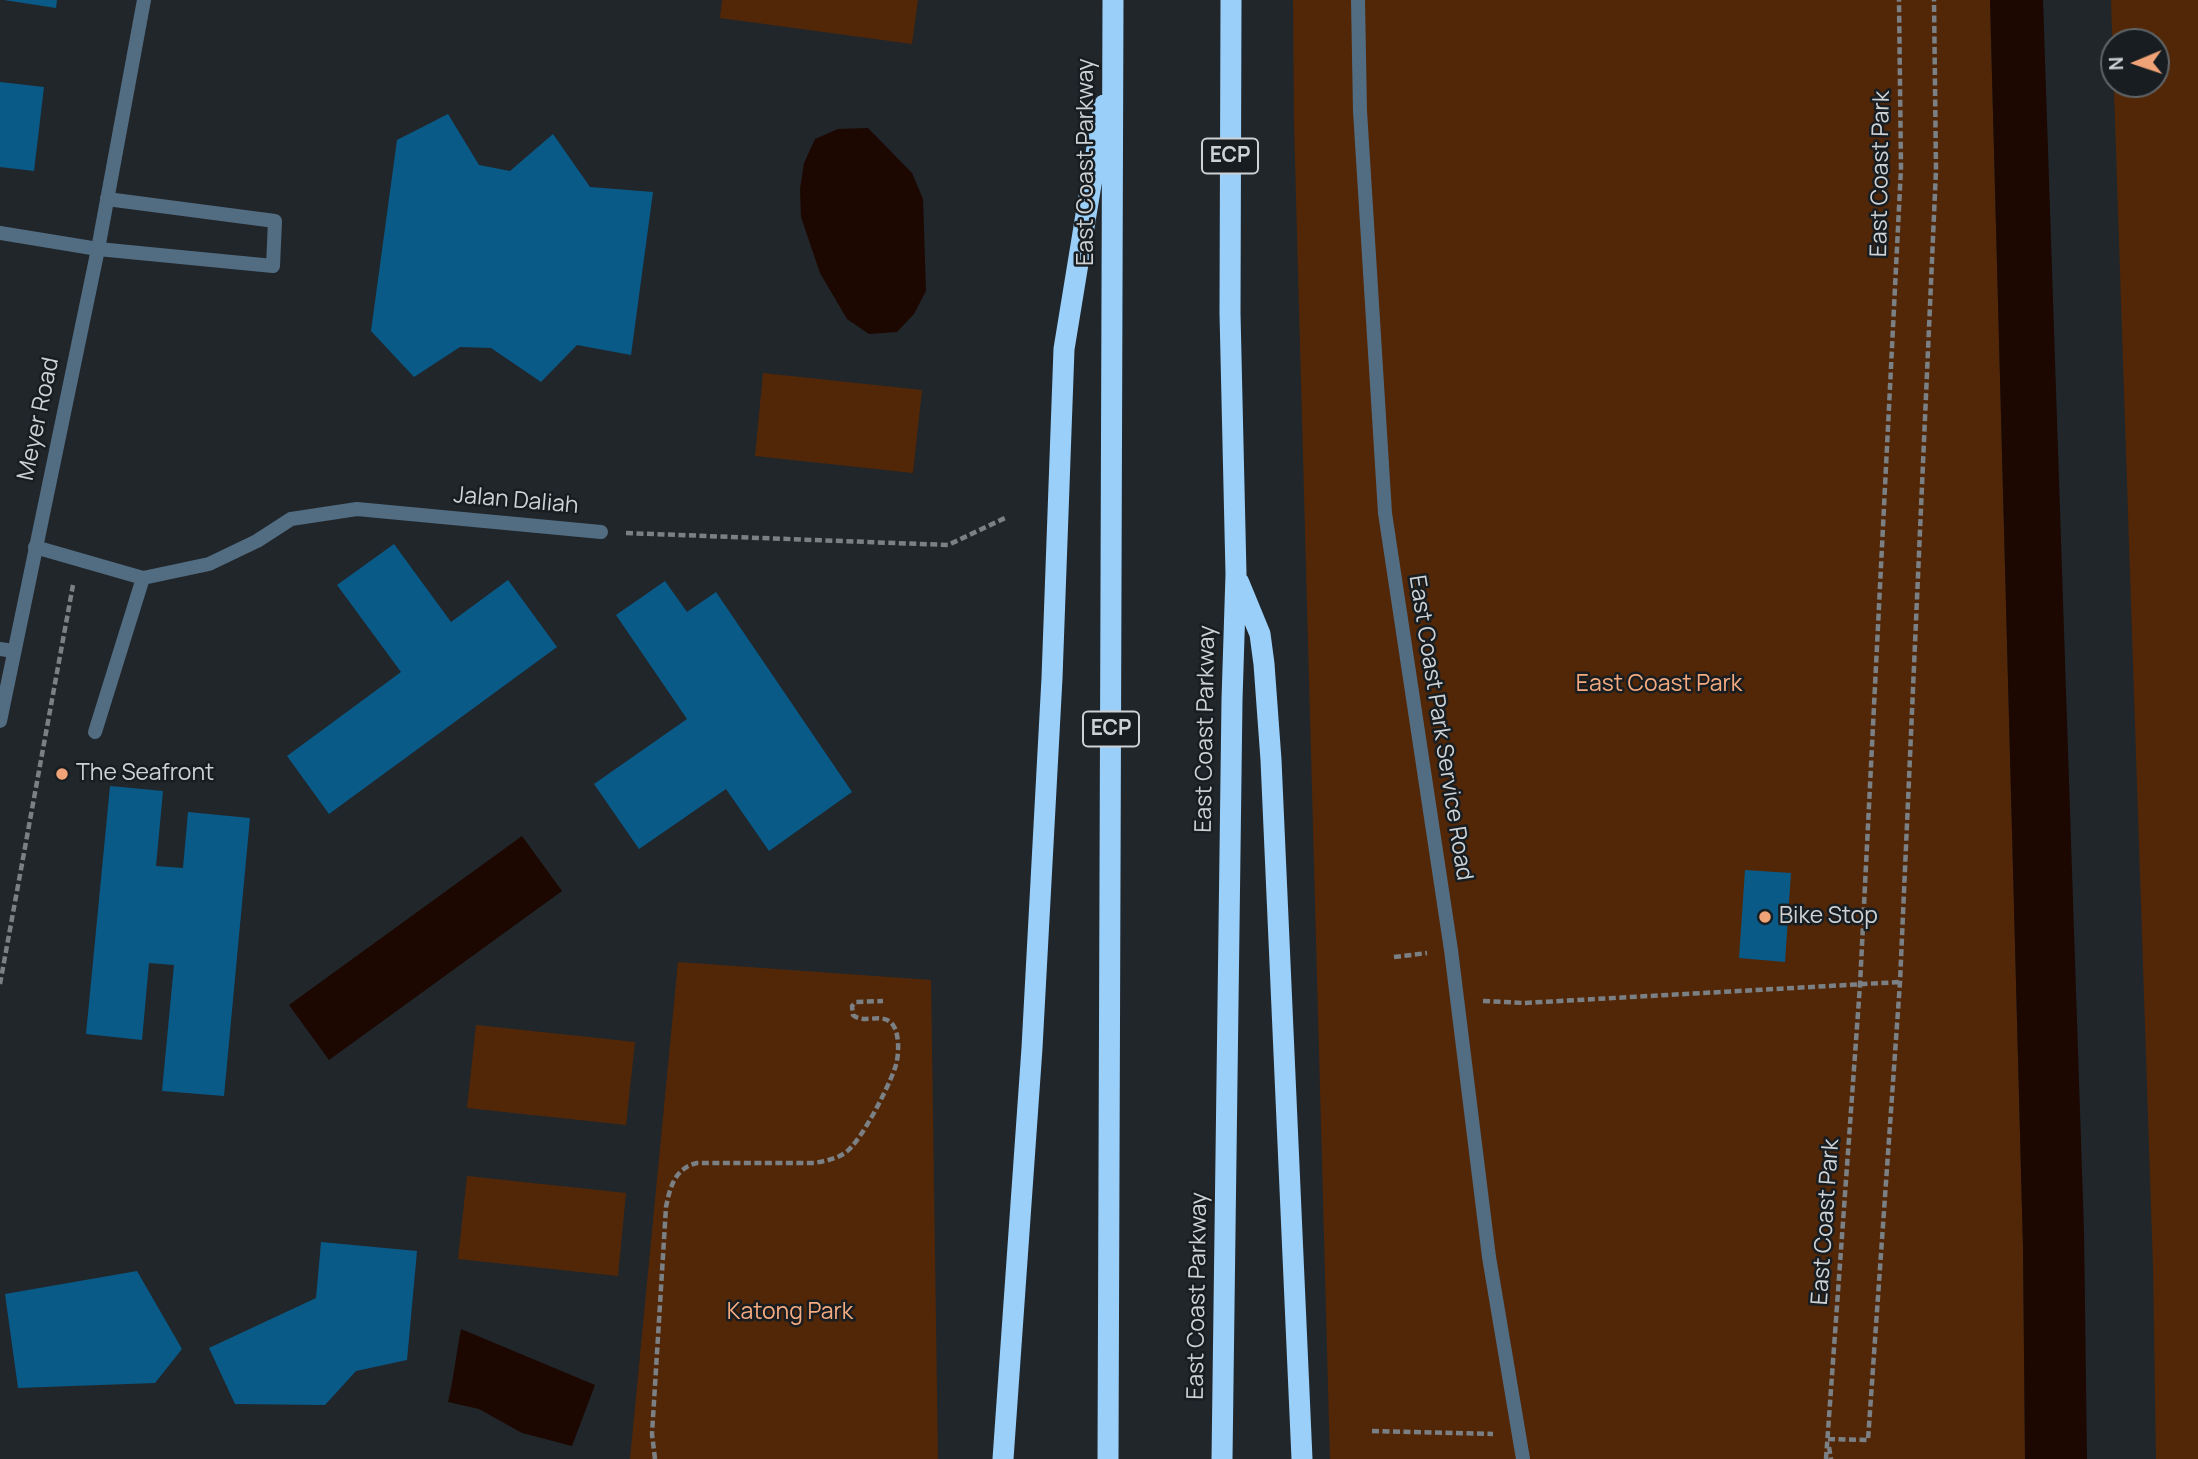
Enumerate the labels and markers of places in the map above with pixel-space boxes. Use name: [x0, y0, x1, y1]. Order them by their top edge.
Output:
place label: The Seafront: [76, 760, 214, 788]
marker: The Seafront: [54, 766, 70, 782]
place label: Bike Stop: [1779, 903, 1878, 931]
marker: Bike Stop: [1757, 909, 1773, 925]

